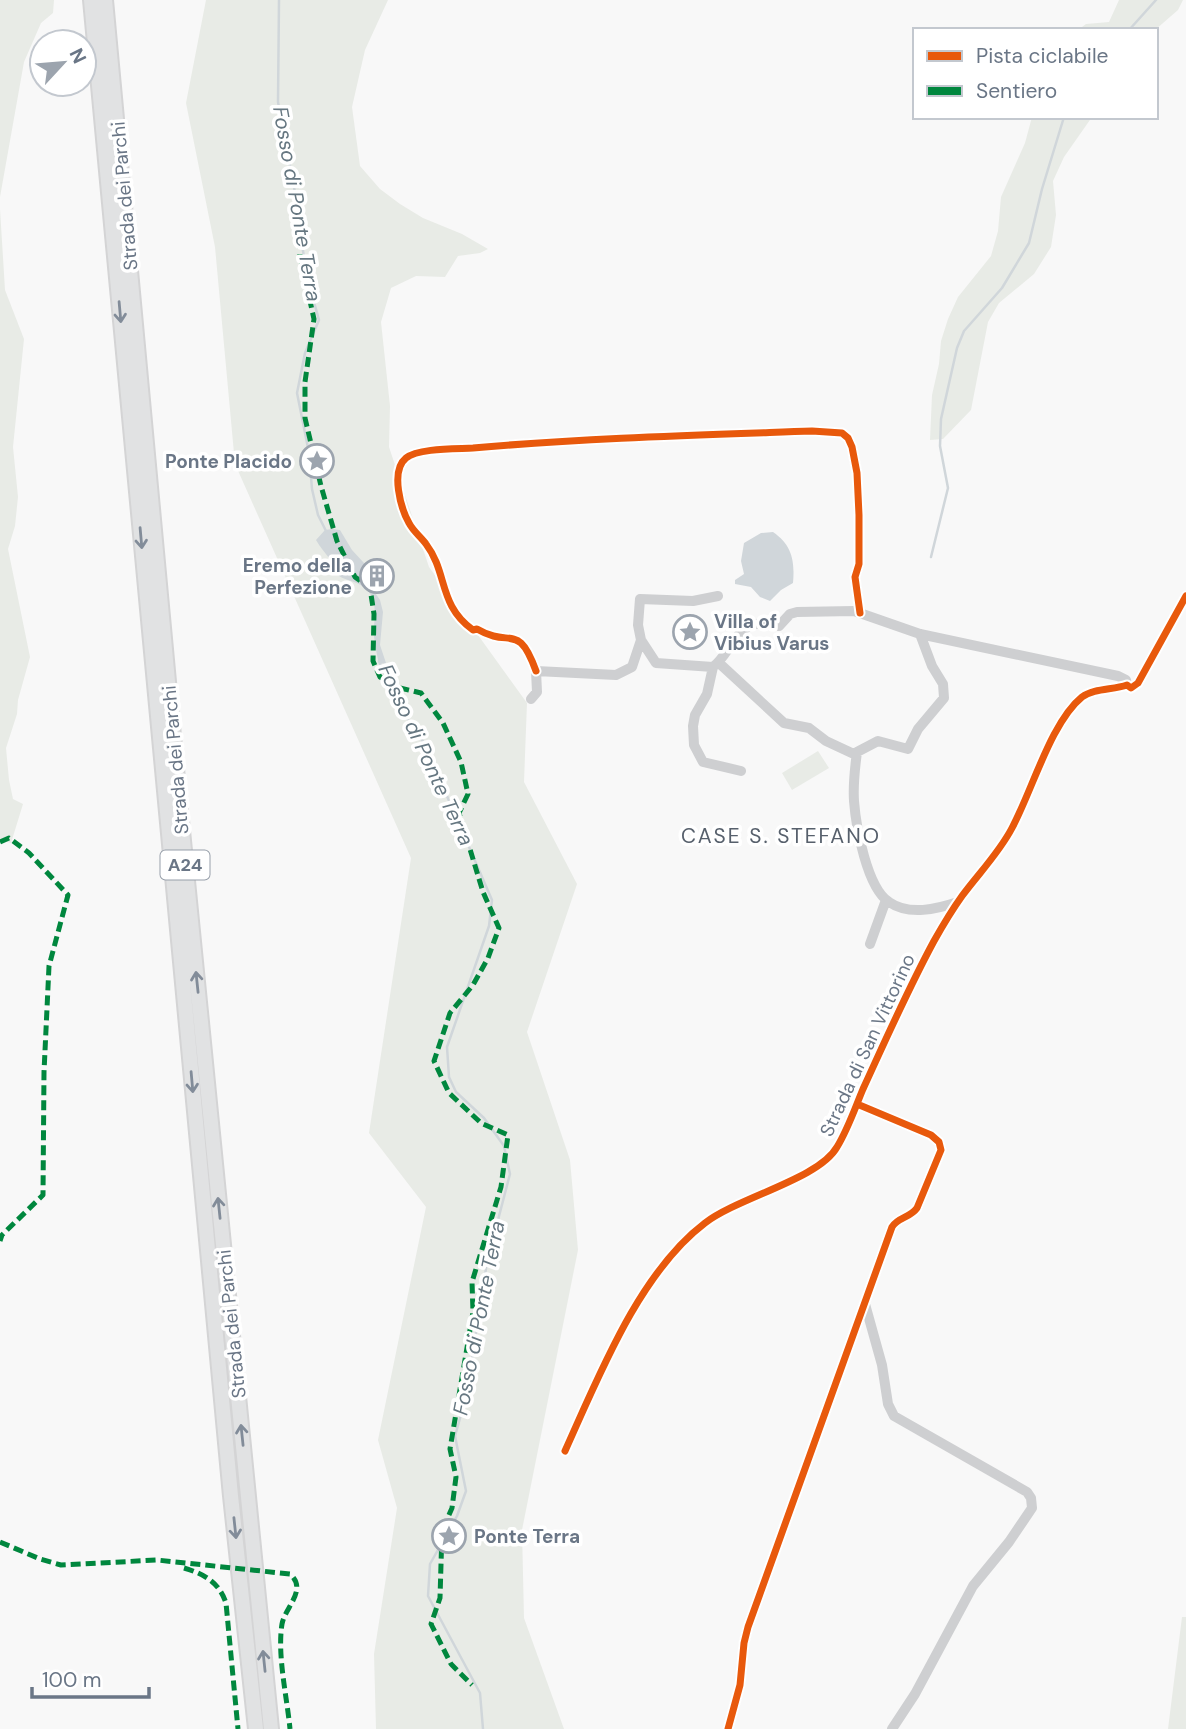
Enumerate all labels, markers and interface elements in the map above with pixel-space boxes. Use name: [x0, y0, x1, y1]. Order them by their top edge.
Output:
north arrow: [28, 28, 98, 98]
legend: [913, 28, 1158, 119]
text: Pista ciclabile: [976, 42, 1109, 70]
text: N: [64, 44, 92, 67]
text: Sentiero: [976, 77, 1057, 105]
water label: Fosso di Ponte Terra: [266, 104, 328, 304]
street label: Strada dei Parchi: [106, 120, 143, 271]
one-way arrow: [113, 300, 126, 323]
place icon: Ponte Placido: [298, 442, 336, 480]
place label: Ponte Placido: [165, 449, 292, 474]
one-way arrow: [134, 527, 147, 549]
place label: Eremo della Perfezione: [243, 553, 352, 600]
building icon: Eremo della Perfezione: [358, 557, 396, 595]
place label: Villa of Vibius Varus: [714, 609, 829, 656]
place icon: Villa of Vibius Varus: [671, 613, 709, 651]
water label: Fosso di Ponte Terra: [372, 660, 480, 850]
street label: Strada dei Parchi: [157, 684, 194, 835]
district label: CASE S. STEFANO: [681, 822, 881, 850]
road number: A24: [160, 850, 210, 880]
street label: Strada di San Vittorino: [814, 950, 921, 1141]
one-way arrow: [190, 971, 203, 994]
one-way arrow: [186, 1070, 199, 1093]
one-way arrow: [213, 1197, 226, 1220]
water label: Fosso di Ponte Terra: [446, 1218, 512, 1418]
street label: Strada dei Parchi: [211, 1248, 252, 1400]
one-way arrow: [235, 1424, 248, 1446]
one-way arrow: [229, 1516, 242, 1539]
place icon: Ponte Terra: [430, 1517, 468, 1555]
place label: Ponte Terra: [474, 1524, 580, 1549]
one-way arrow: [257, 1650, 270, 1673]
scale bar: [32, 1656, 149, 1700]
text: 100 m: [42, 1666, 102, 1694]

